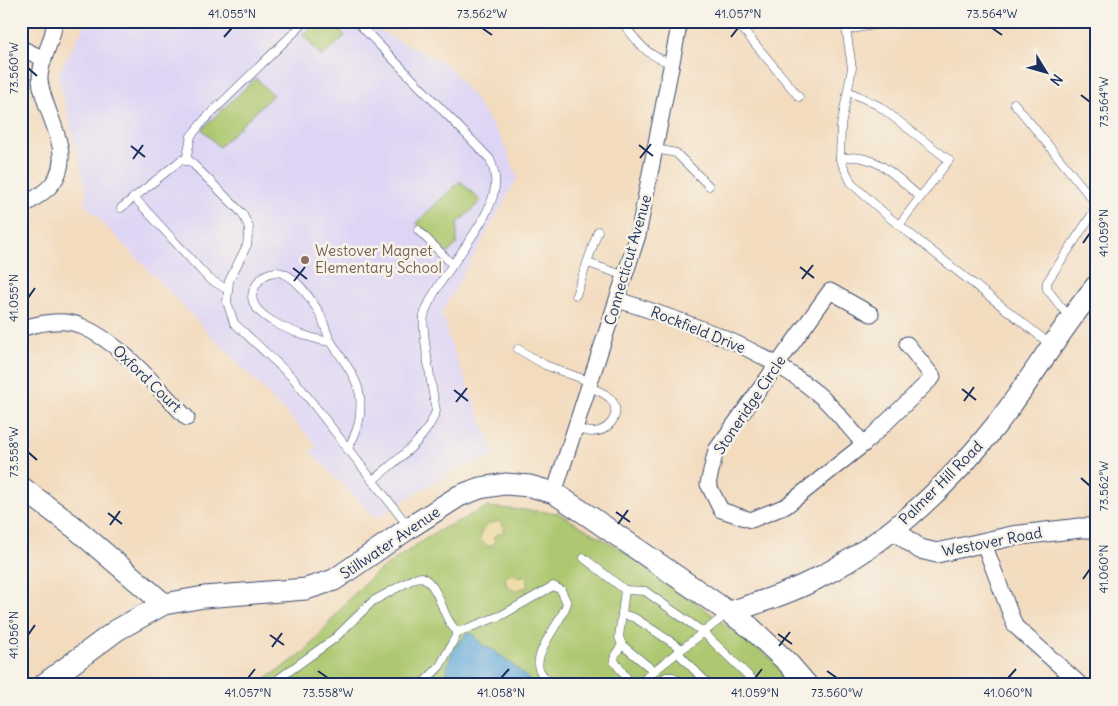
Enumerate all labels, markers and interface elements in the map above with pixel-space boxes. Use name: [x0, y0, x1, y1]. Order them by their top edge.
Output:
text: 41.055°N: [208, 6, 256, 21]
text: 73.562°W: [457, 6, 507, 21]
text: 41.057°N: [714, 6, 762, 21]
text: 73.564°W: [967, 6, 1018, 21]
text: 73.560°W: [6, 42, 21, 94]
north arrow: [1020, 48, 1070, 98]
text: N: [1046, 71, 1066, 89]
text: 73.564°W: [1096, 76, 1111, 127]
street label: Connecticut Avenue: [600, 192, 655, 327]
text: 41.059°N: [1096, 209, 1111, 257]
place label: Westover Magnet Elementary School: [315, 241, 442, 277]
marker: Westover Magnet Elementary School: [299, 254, 311, 266]
text: 41.055°N: [6, 274, 21, 322]
street label: Rockfield Drive: [648, 302, 748, 357]
street label: Oxford Court: [109, 341, 186, 416]
street label: Stoneridge Circle: [710, 352, 790, 458]
text: 73.558°W: [6, 427, 21, 477]
street label: Palmer Hill Road: [895, 437, 987, 529]
text: 73.562°W: [1096, 461, 1111, 511]
street label: Stillwater Avenue: [336, 502, 443, 583]
street label: Westover Road: [940, 522, 1044, 561]
text: 41.060°N: [1096, 544, 1111, 594]
text: 41.056°N: [6, 611, 21, 659]
text: 41.057°N: [224, 685, 272, 700]
text: 73.558°W: [303, 685, 353, 700]
text: 41.058°N: [477, 685, 525, 700]
text: 41.059°N: [731, 685, 779, 700]
text: 73.560°W: [811, 685, 863, 700]
text: 41.060°N: [983, 685, 1033, 700]

